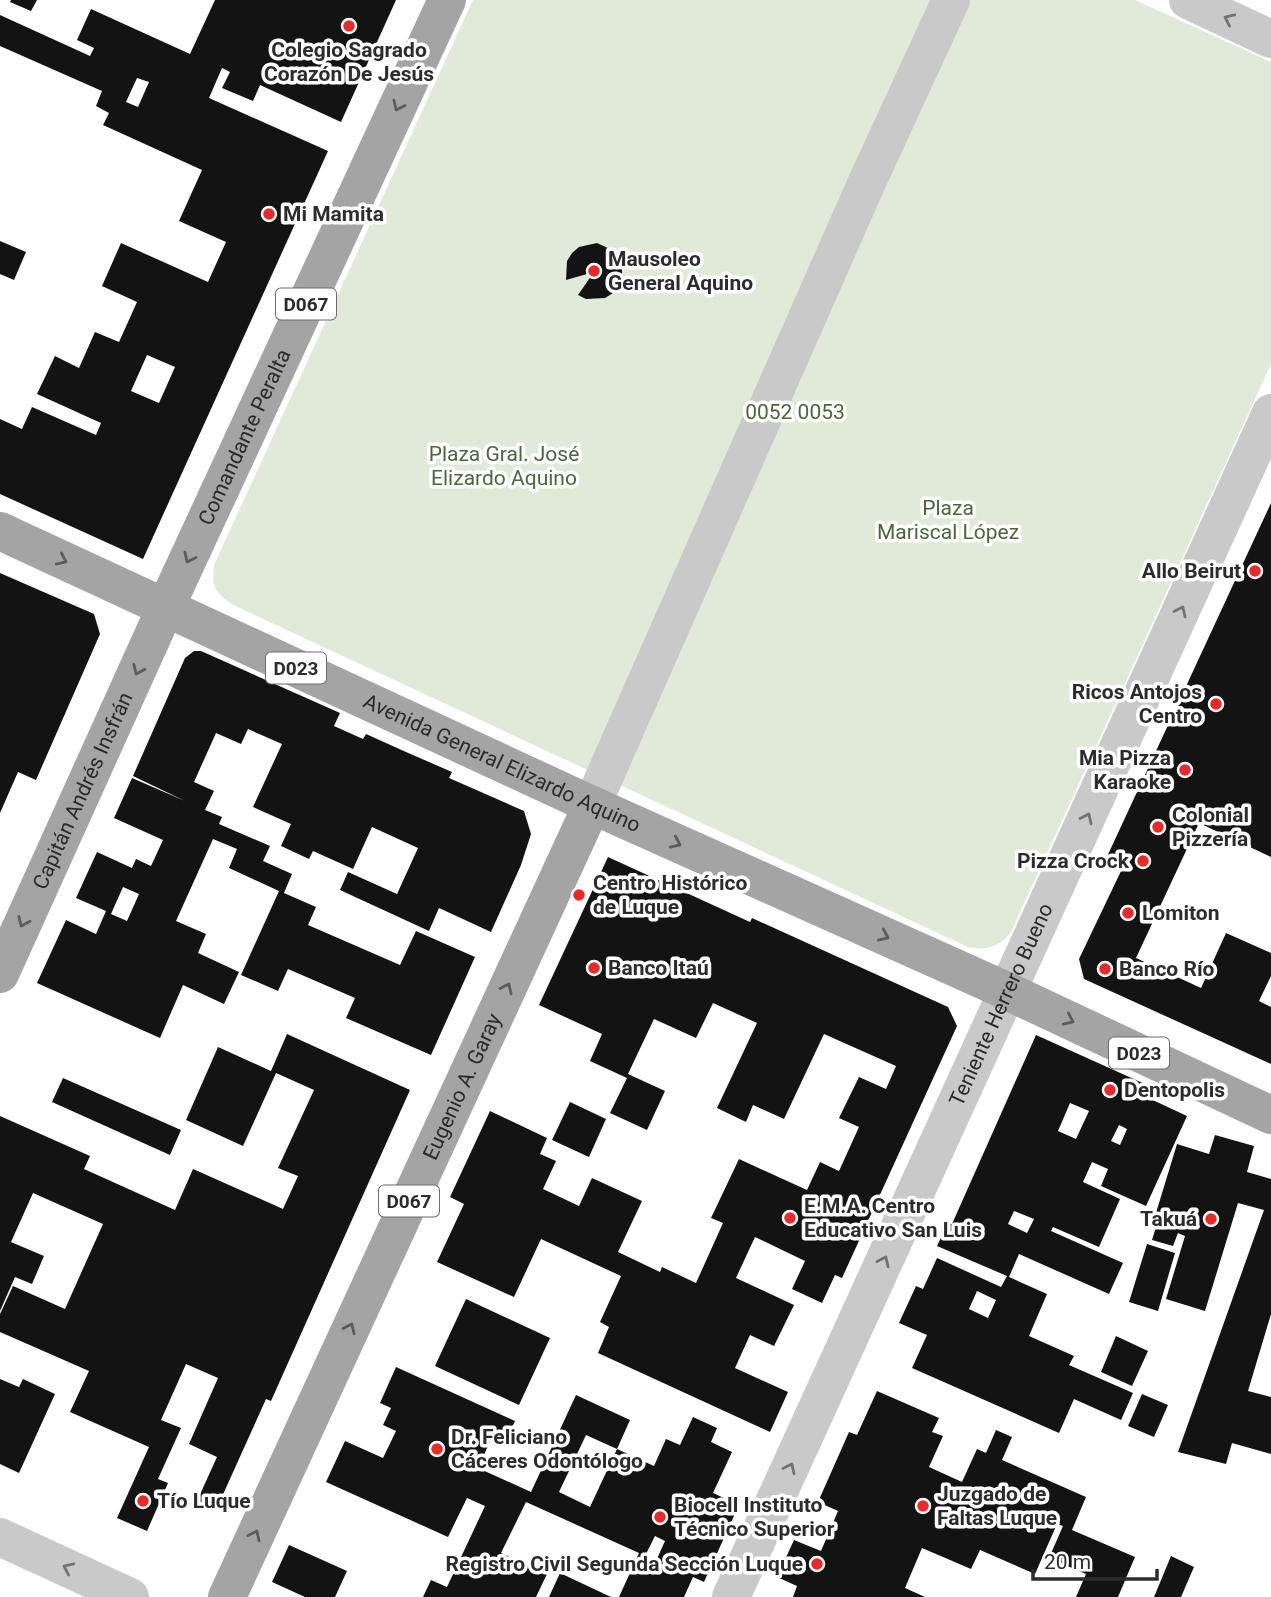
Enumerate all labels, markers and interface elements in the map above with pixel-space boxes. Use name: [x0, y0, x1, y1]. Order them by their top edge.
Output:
one-way arrow: [1224, 13, 1237, 27]
marker: Colegio Sagrado Corazón De Jesús: [341, 18, 357, 34]
place label: Colegio Sagrado Corazón De Jesús: [264, 38, 434, 86]
one-way arrow: [392, 99, 406, 112]
place label: Mi Mamita: [283, 202, 384, 226]
marker: Mi Mamita: [261, 206, 277, 222]
place label: Mausoleo General Aquino: [608, 247, 753, 295]
marker: Mausoleo General Aquino: [586, 263, 602, 279]
road number: D067: [276, 288, 336, 320]
street label: Comandante Peralta: [193, 345, 296, 529]
park label: 0052 0053: [745, 400, 845, 424]
park label: Plaza Gral. José Elizardo Aquino: [429, 442, 579, 490]
park label: Plaza Mariscal López: [877, 496, 1019, 544]
one-way arrow: [183, 550, 197, 563]
one-way arrow: [55, 552, 67, 566]
place label: Allo Beirut: [1142, 559, 1241, 583]
marker: Allo Beirut: [1247, 563, 1263, 579]
one-way arrow: [1173, 606, 1187, 618]
road number: D023: [266, 652, 326, 684]
one-way arrow: [132, 663, 146, 675]
place label: Ricos Antojos Centro: [1072, 680, 1202, 728]
street label: Capitán Andrés Insfrán: [28, 689, 138, 893]
street label: Avenida General Elizardo Aquino: [360, 689, 644, 837]
marker: Ricos Antojos Centro: [1208, 696, 1224, 712]
place label: Mia Pizza Karaoke: [1079, 746, 1171, 794]
marker: Mia Pizza Karaoke: [1177, 762, 1193, 778]
place label: Colonial Pizzería: [1172, 803, 1249, 851]
one-way arrow: [1078, 813, 1092, 825]
marker: Colonial Pizzería: [1150, 819, 1166, 835]
one-way arrow: [669, 835, 681, 849]
place label: Pizza Crock: [1017, 849, 1130, 873]
marker: Pizza Crock: [1135, 853, 1151, 869]
place label: Centro Histórico de Luque: [593, 871, 747, 919]
marker: Centro Histórico de Luque: [571, 887, 587, 903]
street label: Teniente Herrero Bueno: [945, 900, 1058, 1110]
place label: Lomiton: [1142, 901, 1219, 925]
marker: Lomiton: [1120, 905, 1136, 921]
one-way arrow: [18, 915, 32, 927]
one-way arrow: [877, 928, 889, 942]
place label: Banco Itaú: [608, 956, 709, 980]
place label: Banco Río: [1119, 957, 1215, 981]
marker: Banco Itaú: [586, 960, 602, 976]
marker: Banco Río: [1097, 961, 1113, 977]
one-way arrow: [499, 983, 513, 995]
street label: Eugenio A. Garay: [418, 1010, 506, 1164]
one-way arrow: [1062, 1012, 1074, 1026]
road number: D023: [1109, 1037, 1169, 1068]
place label: Dentopolis: [1124, 1078, 1225, 1102]
marker: Dentopolis: [1102, 1082, 1118, 1098]
road number: D067: [379, 1186, 439, 1217]
place label: E.M.A. Centro Educativo San Luis: [804, 1194, 982, 1242]
place label: Takuá: [1140, 1207, 1197, 1231]
marker: E.M.A. Centro Educativo San Luis: [782, 1210, 798, 1226]
marker: Takuá: [1203, 1211, 1219, 1227]
one-way arrow: [876, 1256, 890, 1268]
one-way arrow: [342, 1323, 356, 1336]
place label: Dr. Feliciano Cáceres Odontólogo: [451, 1425, 643, 1473]
marker: Dr. Feliciano Cáceres Odontólogo: [429, 1441, 445, 1457]
one-way arrow: [782, 1463, 796, 1475]
place label: Juzgado de Faltas Luque: [937, 1482, 1057, 1530]
place label: Tío Luque: [157, 1489, 251, 1513]
marker: Tío Luque: [135, 1493, 151, 1509]
place label: Biocell Instituto Técnico Superior: [674, 1493, 835, 1541]
marker: Juzgado de Faltas Luque: [915, 1498, 931, 1514]
marker: Biocell Instituto Técnico Superior: [652, 1509, 668, 1525]
one-way arrow: [247, 1530, 261, 1542]
scale bar: [1033, 1538, 1157, 1582]
text: 20 m: [1044, 1550, 1091, 1574]
place label: Registro Civil Segunda Sección Luque: [446, 1552, 803, 1576]
marker: Registro Civil Segunda Sección Luque: [809, 1556, 825, 1572]
one-way arrow: [63, 1562, 75, 1576]

